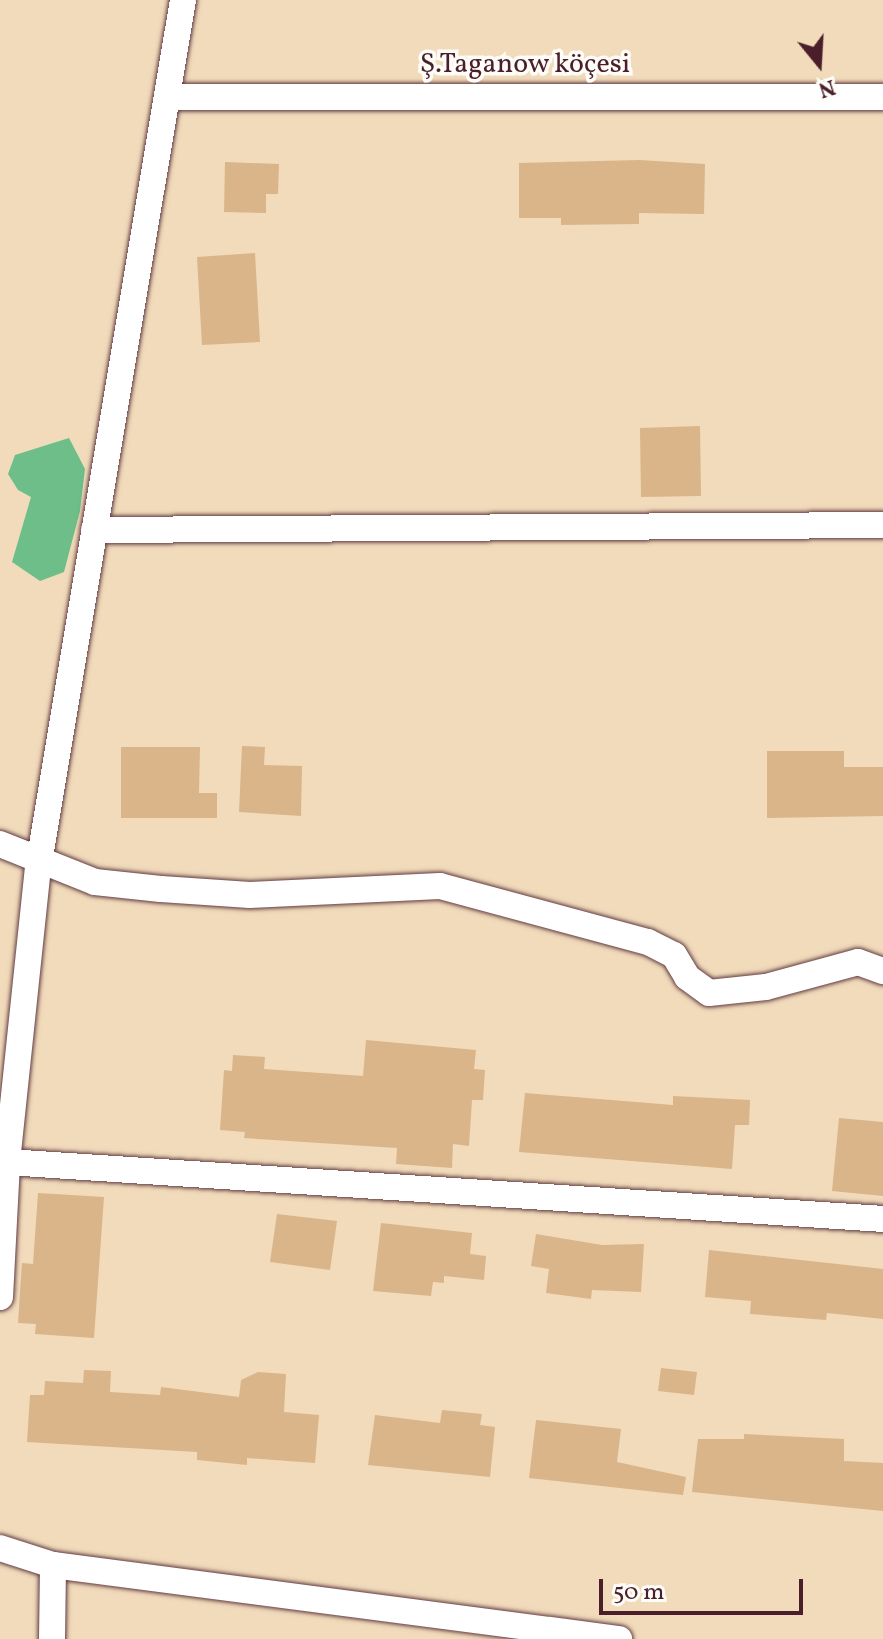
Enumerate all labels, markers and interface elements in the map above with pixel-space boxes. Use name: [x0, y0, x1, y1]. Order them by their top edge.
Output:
north arrow: [779, 24, 859, 104]
street label: Ş.Taganow köçesi: [419, 48, 631, 82]
text: N: [814, 70, 839, 105]
scale bar: [603, 1563, 807, 1613]
text: 50 m: [613, 1576, 665, 1610]

